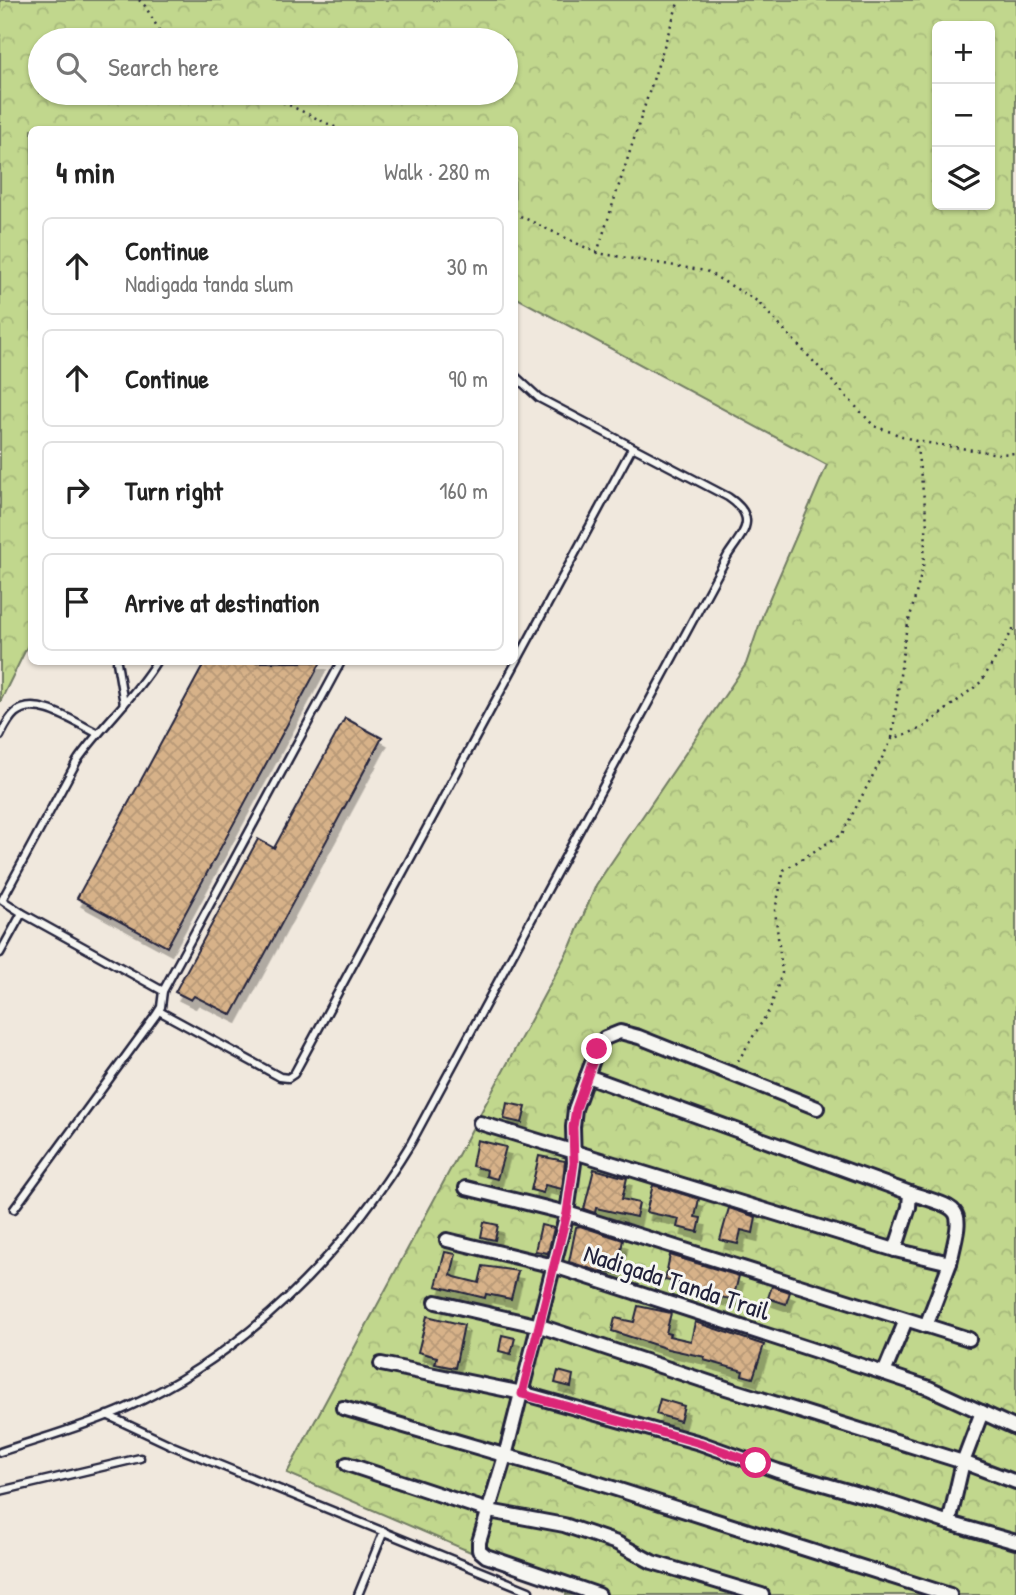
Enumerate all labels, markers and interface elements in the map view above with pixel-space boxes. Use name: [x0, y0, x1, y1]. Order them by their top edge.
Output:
map controls: [932, 21, 995, 210]
button: +: [932, 21, 995, 84]
search box: [28, 28, 518, 105]
icon: search: [52, 48, 90, 86]
text: Search here: [108, 49, 219, 84]
button: −: [932, 84, 995, 147]
button: layers: [932, 147, 995, 210]
text: 4 min: [56, 152, 115, 192]
text: Walk · 280 m: [384, 156, 490, 187]
text: Continue: [125, 233, 209, 268]
icon: ahead: [58, 247, 96, 285]
text: 30 m: [446, 251, 488, 282]
text: Nadigada tanda slum: [125, 268, 293, 299]
icon: ahead: [58, 359, 96, 397]
text: Continue: [125, 361, 209, 396]
text: 90 m: [448, 363, 488, 394]
icon: right: [58, 471, 96, 509]
text: Turn right: [125, 473, 223, 508]
text: 160 m: [439, 475, 488, 506]
icon: arrive: [58, 583, 96, 621]
text: Arrive at destination: [125, 585, 320, 620]
route end: [581, 1033, 612, 1064]
street label: Nadigada Tanda Trail: [580, 1235, 775, 1328]
route start: [740, 1447, 771, 1478]

